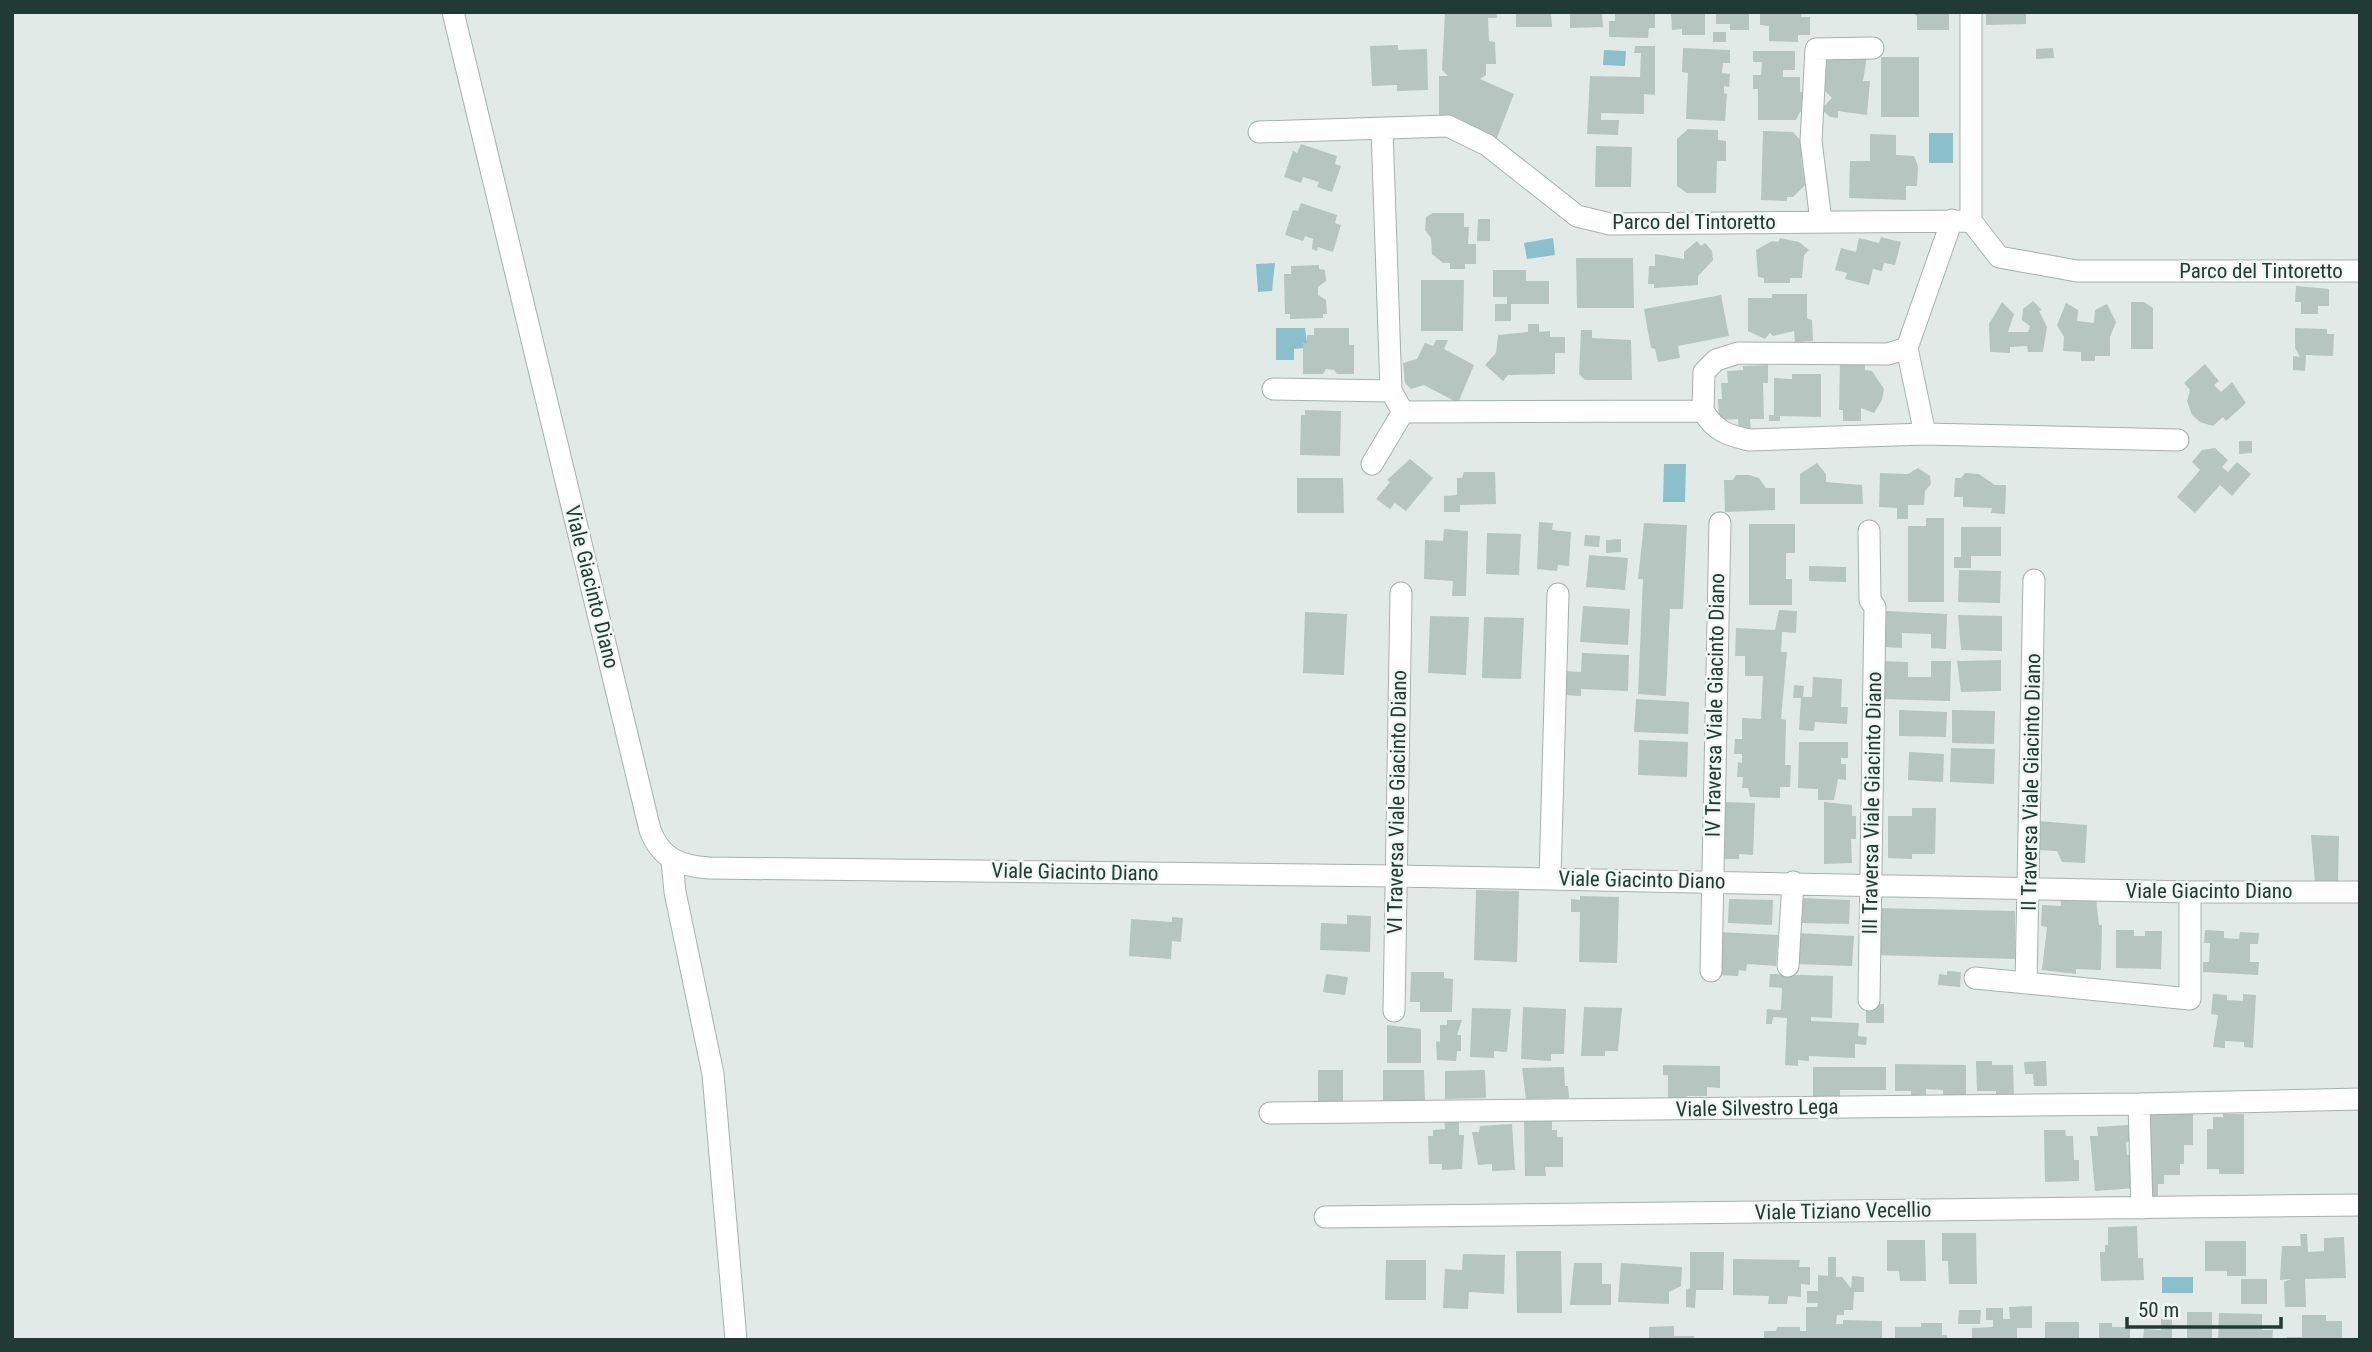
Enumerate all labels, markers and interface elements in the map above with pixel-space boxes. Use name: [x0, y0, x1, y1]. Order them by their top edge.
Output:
street label: Parco del Tintoretto: [1612, 210, 1776, 234]
street label: Parco del Tintoretto: [2179, 259, 2343, 283]
street label: Viale Giacinto Diano: [560, 503, 624, 671]
street label: IV Traversa Viale Giacinto Diano: [1701, 573, 1729, 837]
street label: II Traversa Viale Giacinto Diano: [2017, 653, 2045, 911]
street label: VI Traversa Viale Giacinto Diano: [1383, 670, 1411, 934]
street label: III Traversa Viale Giacinto Diano: [1858, 671, 1886, 935]
street label: Viale Giacinto Diano: [991, 859, 1159, 885]
street label: Viale Giacinto Diano: [1558, 867, 1726, 893]
street label: Viale Giacinto Diano: [2125, 879, 2293, 903]
street label: Viale Silvestro Lega: [1675, 1095, 1839, 1121]
street label: Viale Tiziano Vecellio: [1754, 1197, 1932, 1225]
scale bar: [2127, 1286, 2281, 1330]
text: 50 m: [2138, 1298, 2179, 1322]

